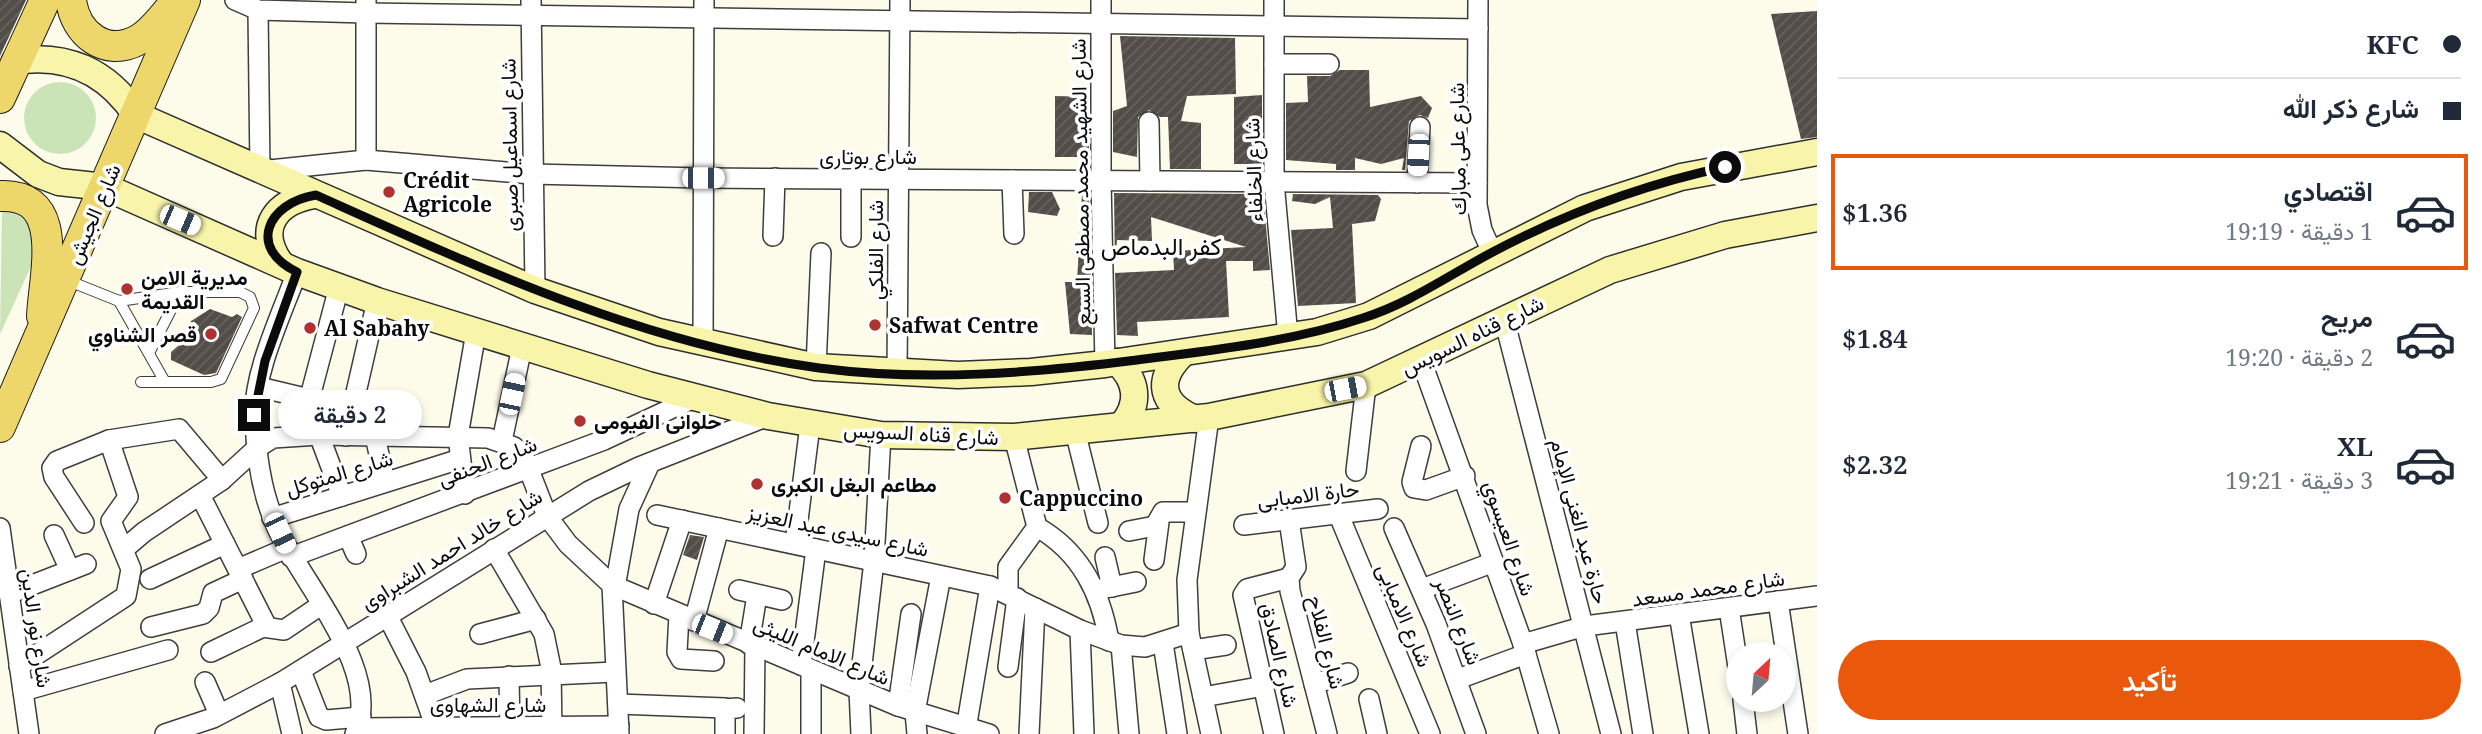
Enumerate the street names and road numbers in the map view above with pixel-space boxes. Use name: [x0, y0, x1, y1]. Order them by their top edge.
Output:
street label: شارع الشهيد محمد مصطفى السبع: [1064, 38, 1097, 326]
street label: شارع اسماعيل صبرى: [493, 58, 526, 232]
street label: شارع على مبارك: [1442, 82, 1473, 216]
street label: شارع الخلفاء: [1237, 117, 1270, 222]
street label: شارع بوتارى: [819, 142, 917, 171]
street label: شارع الجيش: [59, 159, 128, 269]
street label: شارع الفلكي: [861, 200, 893, 300]
street label: شارع قناه السويس: [1396, 288, 1549, 383]
street label: شارع قناه السويس: [843, 415, 999, 452]
street label: شارع الحنفى: [433, 429, 541, 494]
street label: حارة عبد الغنى الإمام: [1543, 435, 1616, 607]
street label: شارع المتوكل: [282, 443, 396, 504]
street label: حارة الامبابى: [1255, 474, 1361, 514]
street label: شارع العيسوي: [1473, 477, 1543, 601]
street label: شارع خالد احمد الشبراوى: [355, 482, 548, 617]
street label: شارع سيدى عبد العزيز: [744, 497, 931, 564]
street label: شارع الامبابى: [1370, 559, 1439, 672]
street label: شارع محمد مسعد: [1630, 563, 1786, 614]
street label: شارع نور الدين: [14, 567, 59, 690]
street label: شارع النصر: [1428, 572, 1489, 669]
street label: شارع الفلاح: [1301, 592, 1352, 692]
street label: شارع الصادق: [1253, 600, 1306, 710]
street label: شارع الامام الليثى: [749, 609, 894, 692]
street label: شارع الشهاوى: [430, 690, 546, 719]

